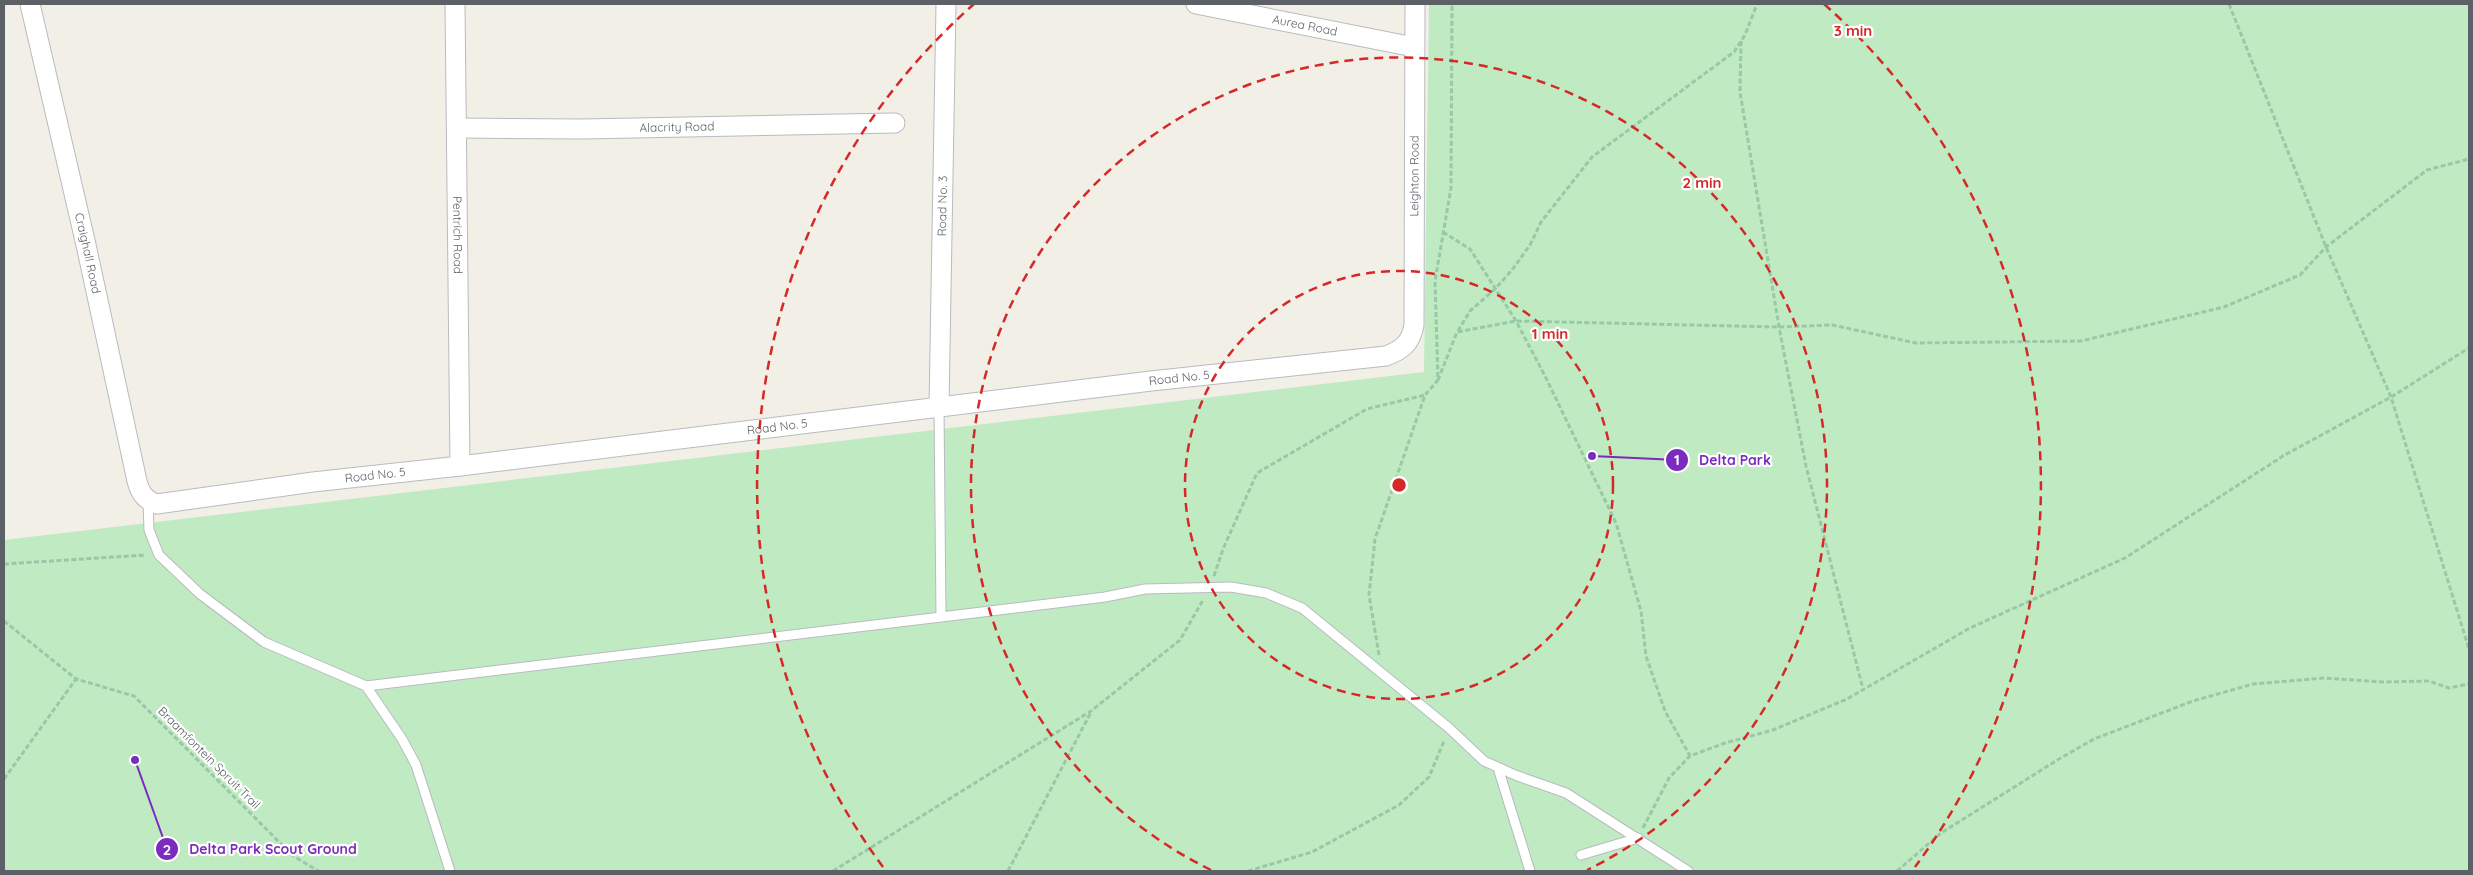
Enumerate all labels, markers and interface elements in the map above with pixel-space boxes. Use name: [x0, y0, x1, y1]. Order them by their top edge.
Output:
street label: Aurea Road: [1271, 11, 1339, 39]
text: 3 min: [1834, 21, 1872, 40]
street label: Alacrity Road: [639, 118, 715, 135]
street label: Leighton Road: [1406, 135, 1422, 217]
text: 2 min: [1682, 173, 1722, 192]
street label: Road No. 3: [934, 175, 950, 237]
street label: Pentrich Road: [450, 196, 466, 274]
street label: Craighall Road: [72, 211, 104, 295]
text: 1 min: [1532, 324, 1568, 343]
street label: Road No. 5: [1148, 367, 1210, 388]
street label: Road No. 5: [746, 415, 808, 438]
callout: Delta Park: [1664, 445, 1781, 474]
text: 1: [1674, 450, 1680, 469]
text: Delta Park: [1699, 451, 1771, 469]
street label: Road No. 5: [344, 464, 406, 485]
centre of rings: [1390, 476, 1408, 494]
street label: Braamfontein Spruit Trail: [155, 703, 264, 812]
callout: Delta Park Scout Ground: [154, 835, 367, 864]
text: 2: [163, 840, 171, 859]
text: Delta Park Scout Ground: [189, 840, 357, 858]

